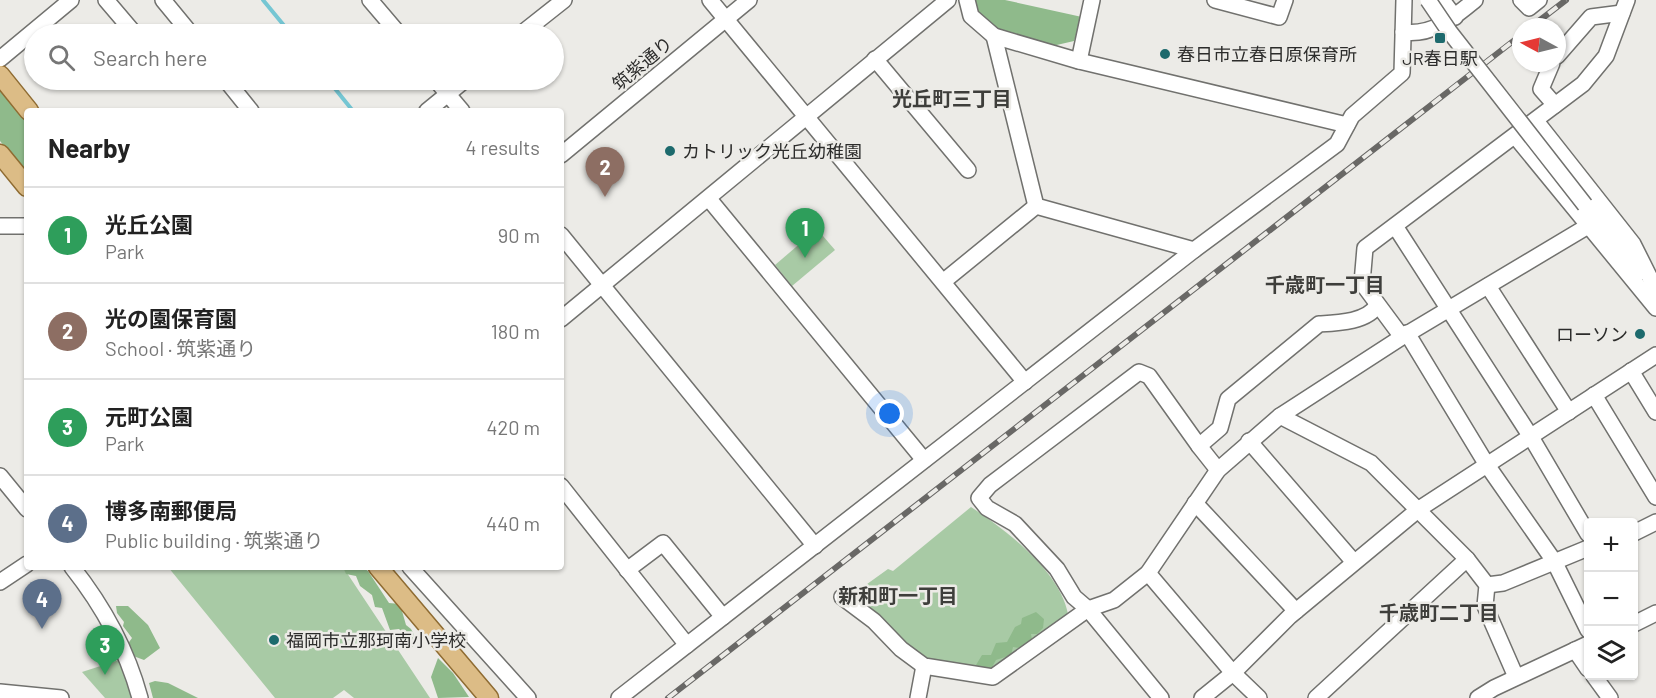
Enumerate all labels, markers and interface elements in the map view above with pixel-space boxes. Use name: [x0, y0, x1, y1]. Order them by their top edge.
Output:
north arrow: [1512, 18, 1566, 72]
search box: [24, 24, 564, 90]
street label: 筑紫通り: [607, 31, 677, 95]
marker: JR春日駅: [1433, 31, 1447, 45]
icon: search: [45, 41, 78, 74]
place label: 春日市立春日原保育所: [1177, 43, 1357, 65]
text: Search here: [93, 44, 207, 70]
marker: 春日市立春日原保育所: [1158, 47, 1172, 61]
place label: JR春日駅: [1402, 47, 1478, 69]
district label: 光丘町三丁目: [892, 86, 1012, 110]
text: Nearby: [48, 132, 130, 163]
text: 4 results: [465, 135, 540, 159]
place label: カトリック光丘幼稚園: [682, 140, 862, 162]
marker: カトリック光丘幼稚園: [663, 144, 677, 158]
pin: 2: [586, 148, 624, 197]
pin: 1: [786, 208, 824, 258]
text: 光丘公園: [105, 211, 193, 237]
text: 1: [64, 223, 71, 247]
text: 90 m: [498, 223, 540, 247]
text: Park: [105, 239, 144, 263]
district label: 千歳町一丁目: [1265, 272, 1385, 296]
text: 光の園保育園: [105, 305, 237, 331]
text: 2: [62, 319, 73, 343]
text: 180 m: [491, 319, 540, 343]
place label: ローソン: [1556, 323, 1628, 345]
marker: ローソン: [1633, 327, 1647, 341]
text: School · 筑紫通り: [105, 336, 256, 360]
your location: [875, 399, 904, 428]
text: 元町公園: [105, 403, 193, 429]
text: 3: [62, 415, 73, 439]
text: 420 m: [486, 415, 540, 439]
text: Park: [105, 431, 144, 455]
text: 博多南郵便局: [105, 497, 237, 523]
text: 4: [61, 511, 74, 535]
text: 440 m: [486, 511, 540, 535]
map controls: [1584, 518, 1638, 680]
button: +: [1584, 518, 1638, 572]
text: Public building · 筑紫通り: [105, 528, 324, 552]
button: −: [1584, 572, 1638, 626]
pin: 4: [22, 580, 62, 629]
district label: 新和町一丁目: [838, 583, 958, 607]
district label: 千歳町二丁目: [1379, 600, 1499, 624]
pin: 3: [86, 626, 124, 675]
button: layers: [1584, 626, 1638, 680]
place label: 福岡市立那珂南小学校: [286, 629, 466, 651]
marker: 福岡市立那珂南小学校: [267, 633, 281, 647]

